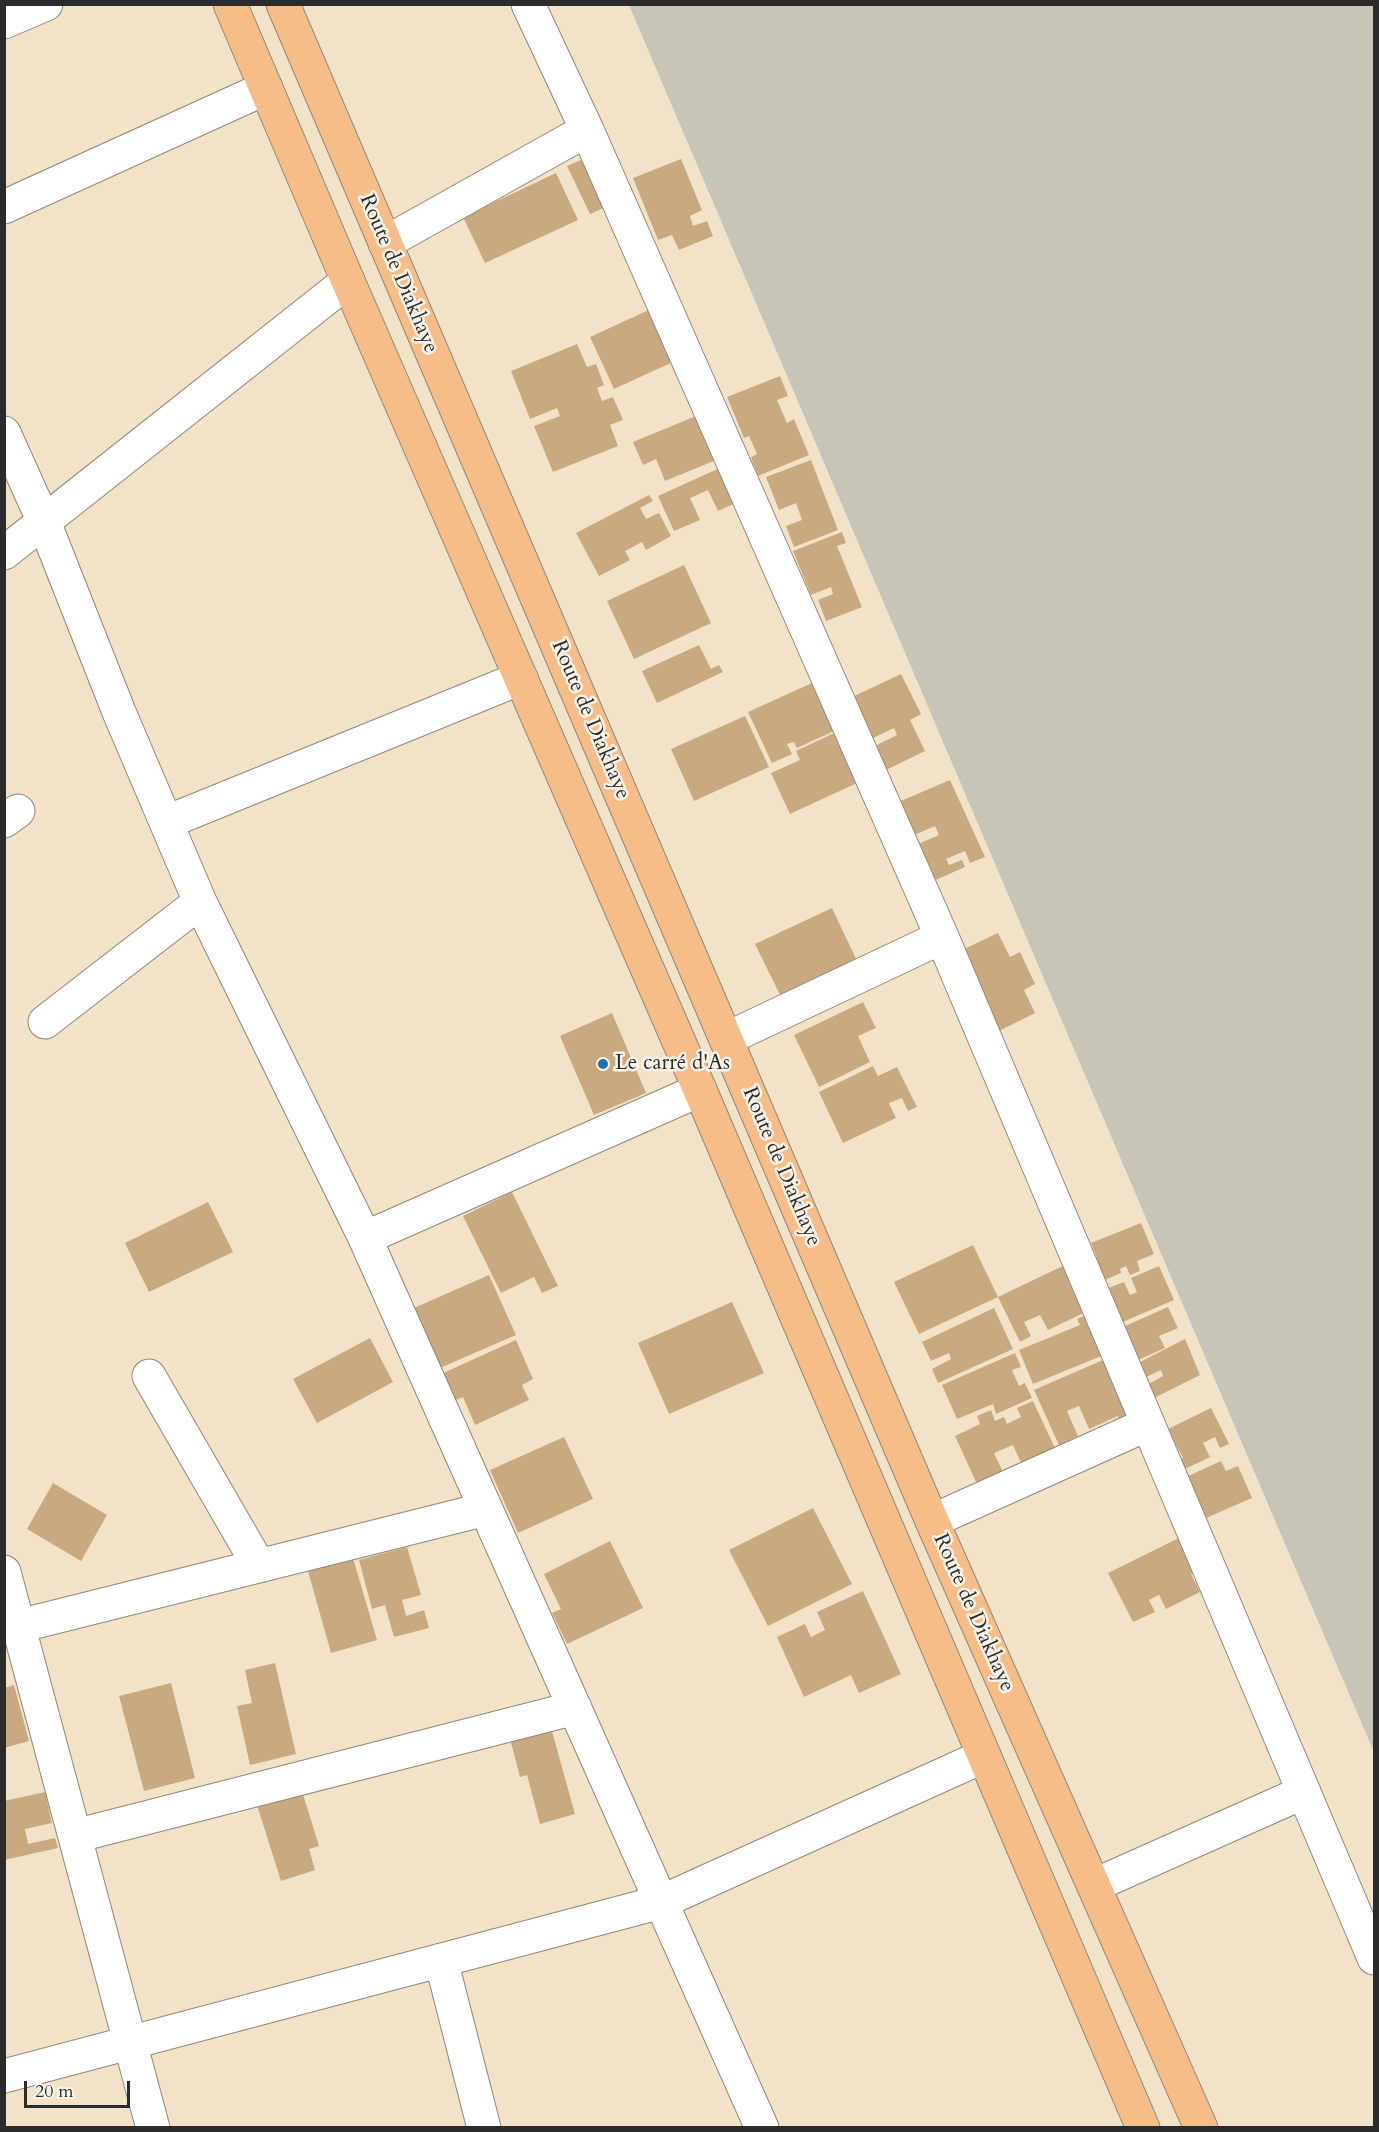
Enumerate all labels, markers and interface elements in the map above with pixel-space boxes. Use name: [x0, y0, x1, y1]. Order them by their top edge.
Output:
street label: Route de Diakhaye: [353, 191, 443, 357]
street label: Route de Diakhaye: [545, 637, 635, 803]
place label: Le carré d'As: [615, 1051, 730, 1077]
marker: Le carré d'As: [596, 1057, 610, 1071]
street label: Route de Diakhaye: [736, 1084, 826, 1250]
street label: Route de Diakhaye: [927, 1530, 1019, 1696]
scale bar: [27, 2069, 134, 2107]
text: 20 m: [35, 2079, 74, 2104]

